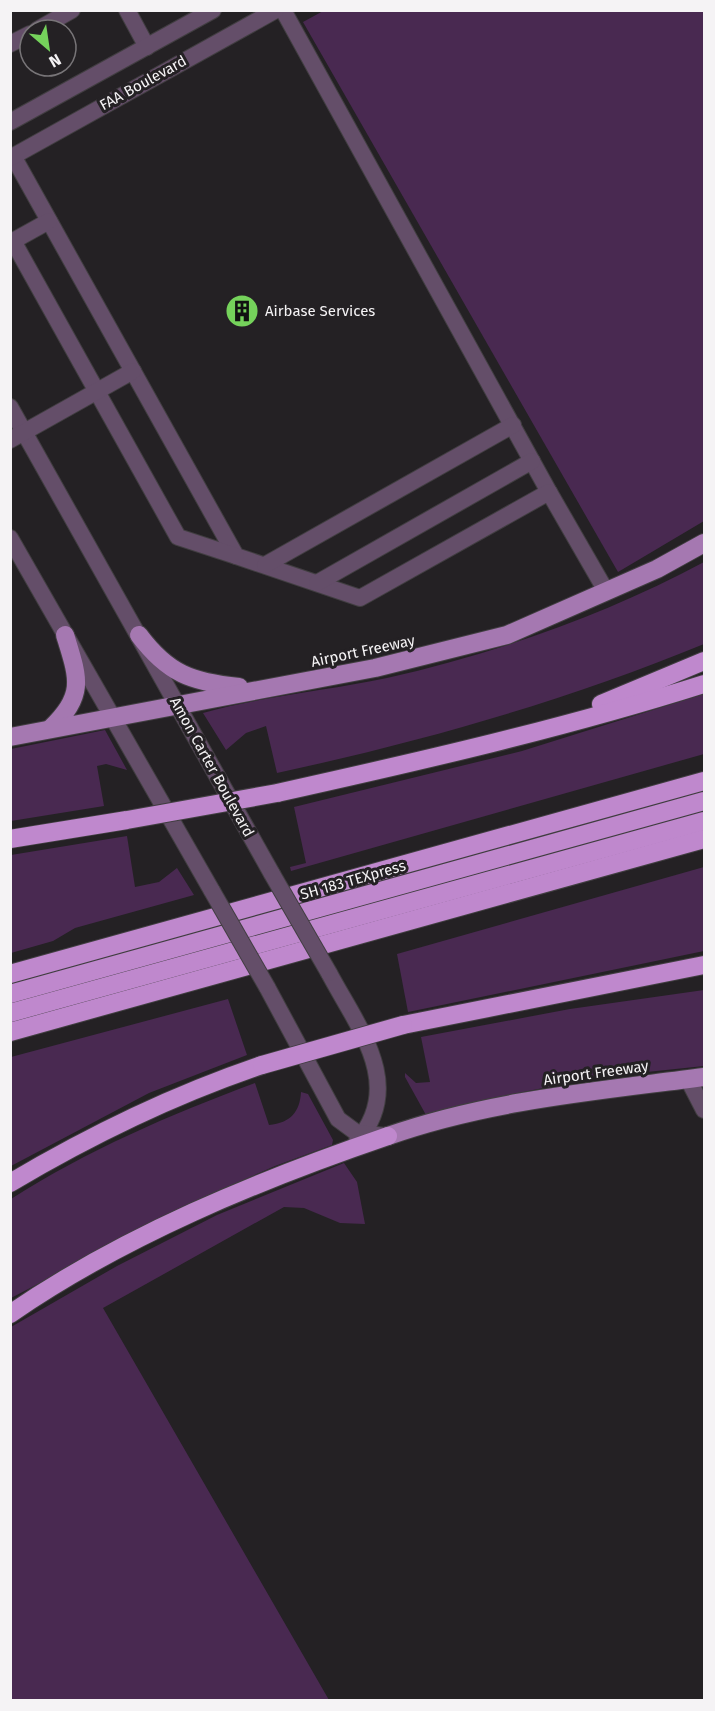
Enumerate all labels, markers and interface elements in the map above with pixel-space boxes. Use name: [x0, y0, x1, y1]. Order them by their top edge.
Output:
north arrow: [18, 18, 78, 78]
text: N: [46, 50, 64, 72]
street label: FAA Boulevard: [96, 52, 190, 114]
building icon: Airbase Services: [224, 293, 260, 329]
place label: Airbase Services: [265, 302, 375, 320]
street label: Airport Freeway: [309, 631, 417, 671]
street label: Amon Carter Boulevard: [166, 694, 258, 840]
street label: SH 183 TEXpress: [298, 856, 408, 904]
street label: Airport Freeway: [542, 1057, 650, 1089]

